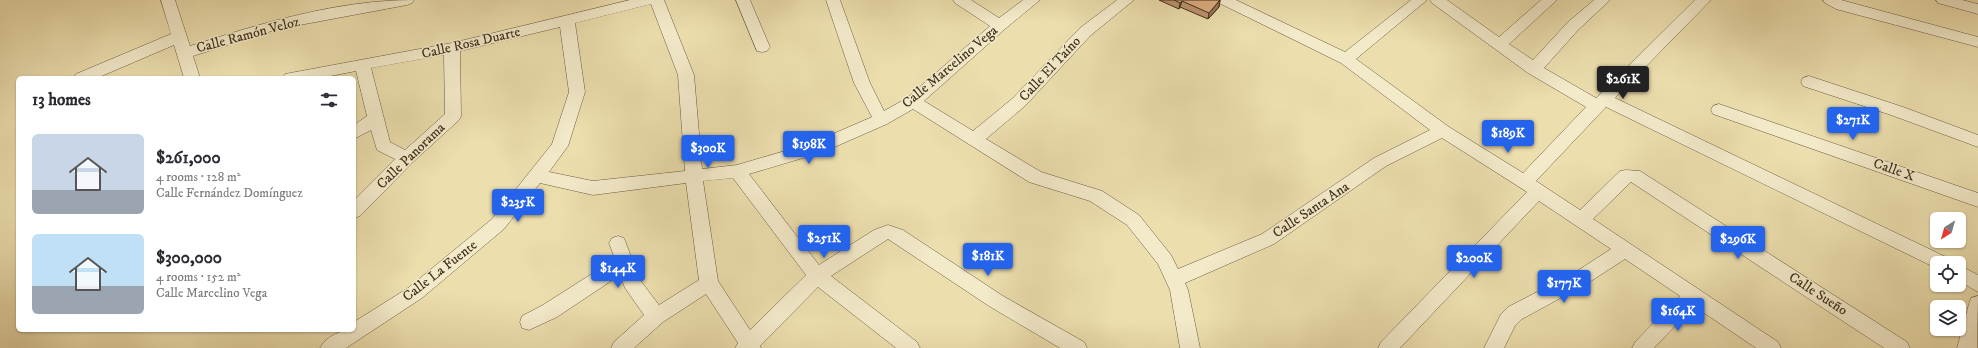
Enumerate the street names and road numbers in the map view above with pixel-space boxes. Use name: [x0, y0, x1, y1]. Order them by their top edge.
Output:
street label: Calle Ramón Veloz: [194, 13, 302, 57]
street label: Calle Marcelino Vega: [898, 22, 1002, 112]
street label: Calle Rosa Duarte: [420, 23, 522, 63]
street label: Calle El Taíno: [1015, 33, 1085, 105]
street label: Calle Panorama: [373, 119, 449, 193]
street label: Calle X: [1871, 155, 1917, 185]
street label: Calle Santa Ana: [1269, 178, 1353, 242]
street label: Calle La Fuente: [399, 236, 481, 306]
street label: Calle Sueño: [1785, 268, 1851, 320]

